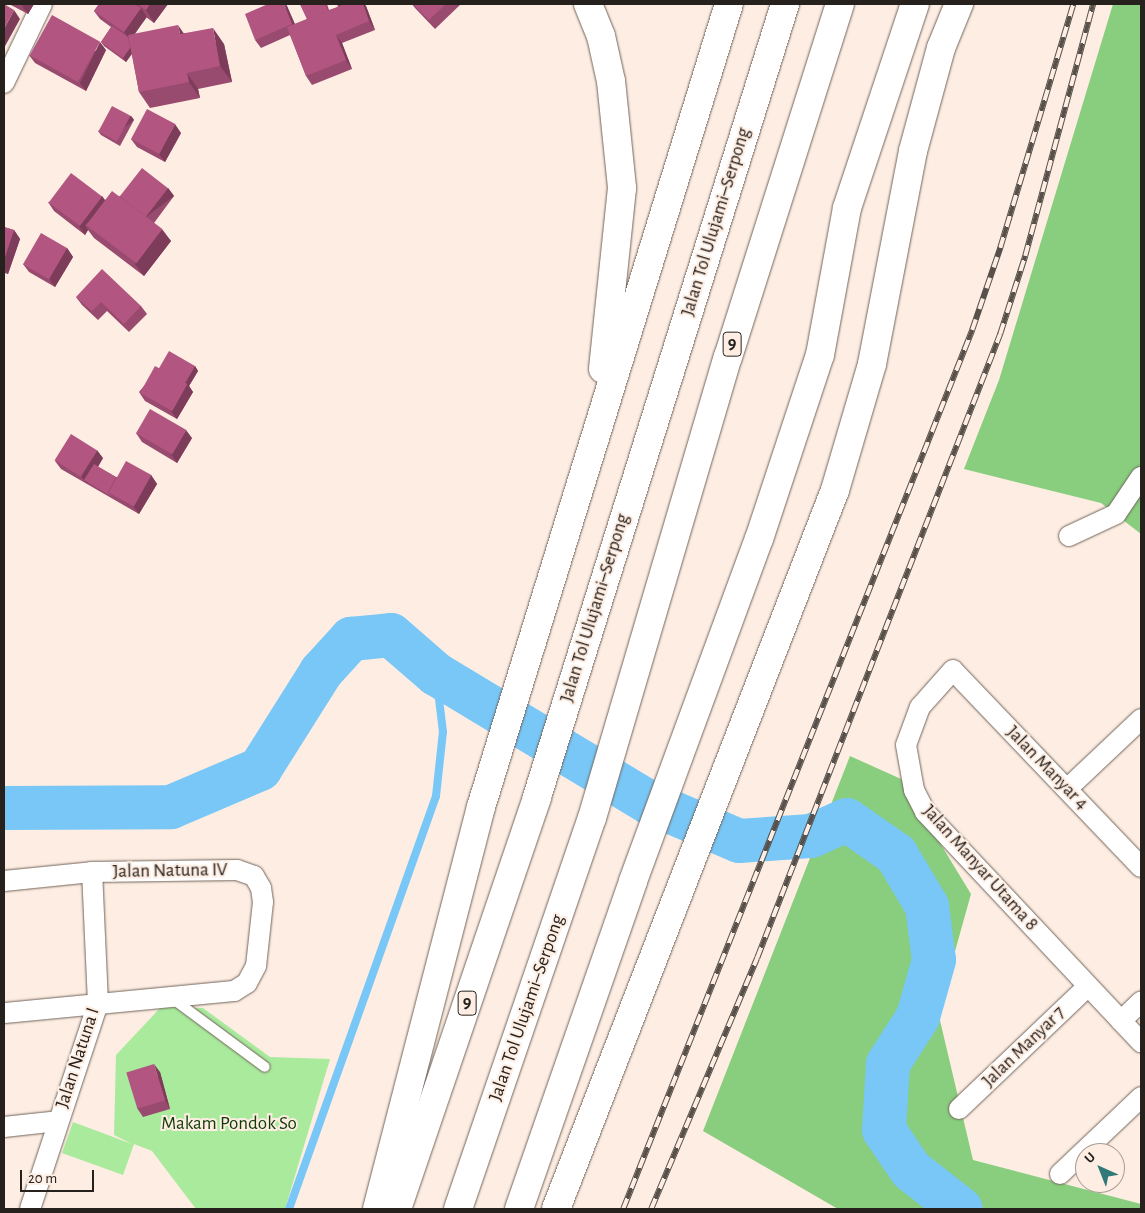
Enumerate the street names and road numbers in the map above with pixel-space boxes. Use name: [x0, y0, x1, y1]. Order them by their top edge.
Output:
street label: Jalan Tol Ulujami–Serpong: [676, 125, 756, 319]
road number: 9: [722, 328, 742, 359]
street label: Jalan Tol Ulujami–Serpong: [555, 511, 635, 705]
street label: Jalan Manyar 4: [1001, 721, 1093, 815]
street label: Jalan Manyar Utama 8: [917, 800, 1043, 936]
street label: Jalan Natuna IV: [112, 859, 228, 883]
street label: Jalan Tol Ulujami–Serpong: [484, 912, 570, 1104]
road number: 9: [457, 988, 477, 1018]
street label: Jalan Manyar 7: [978, 1002, 1070, 1092]
street label: Jalan Natuna I: [51, 1005, 105, 1111]

